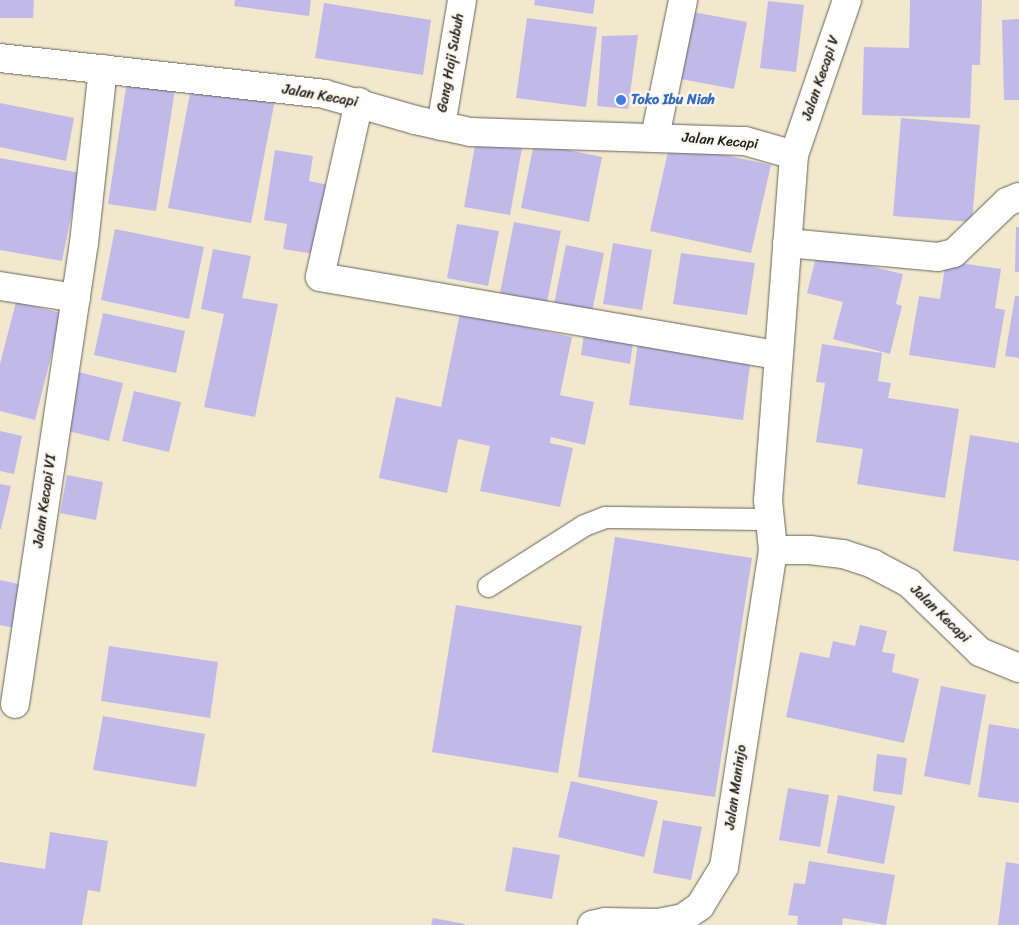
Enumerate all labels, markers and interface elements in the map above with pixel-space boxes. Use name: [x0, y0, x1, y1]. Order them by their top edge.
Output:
street label: Gang Haji Subuh: [434, 11, 468, 115]
street label: Jalan Kecapi V: [799, 33, 843, 123]
street label: Jalan Kecapi: [281, 81, 359, 111]
place label: Toko Ibu Niah: [631, 92, 715, 108]
marker: Toko Ibu Niah: [615, 94, 627, 106]
street label: Jalan Kecapi: [681, 129, 759, 153]
street label: Jalan Kecapi VI: [30, 453, 60, 549]
street label: Jalan Kecapi: [907, 581, 973, 647]
street label: Jalan Maninjo: [722, 744, 750, 830]

